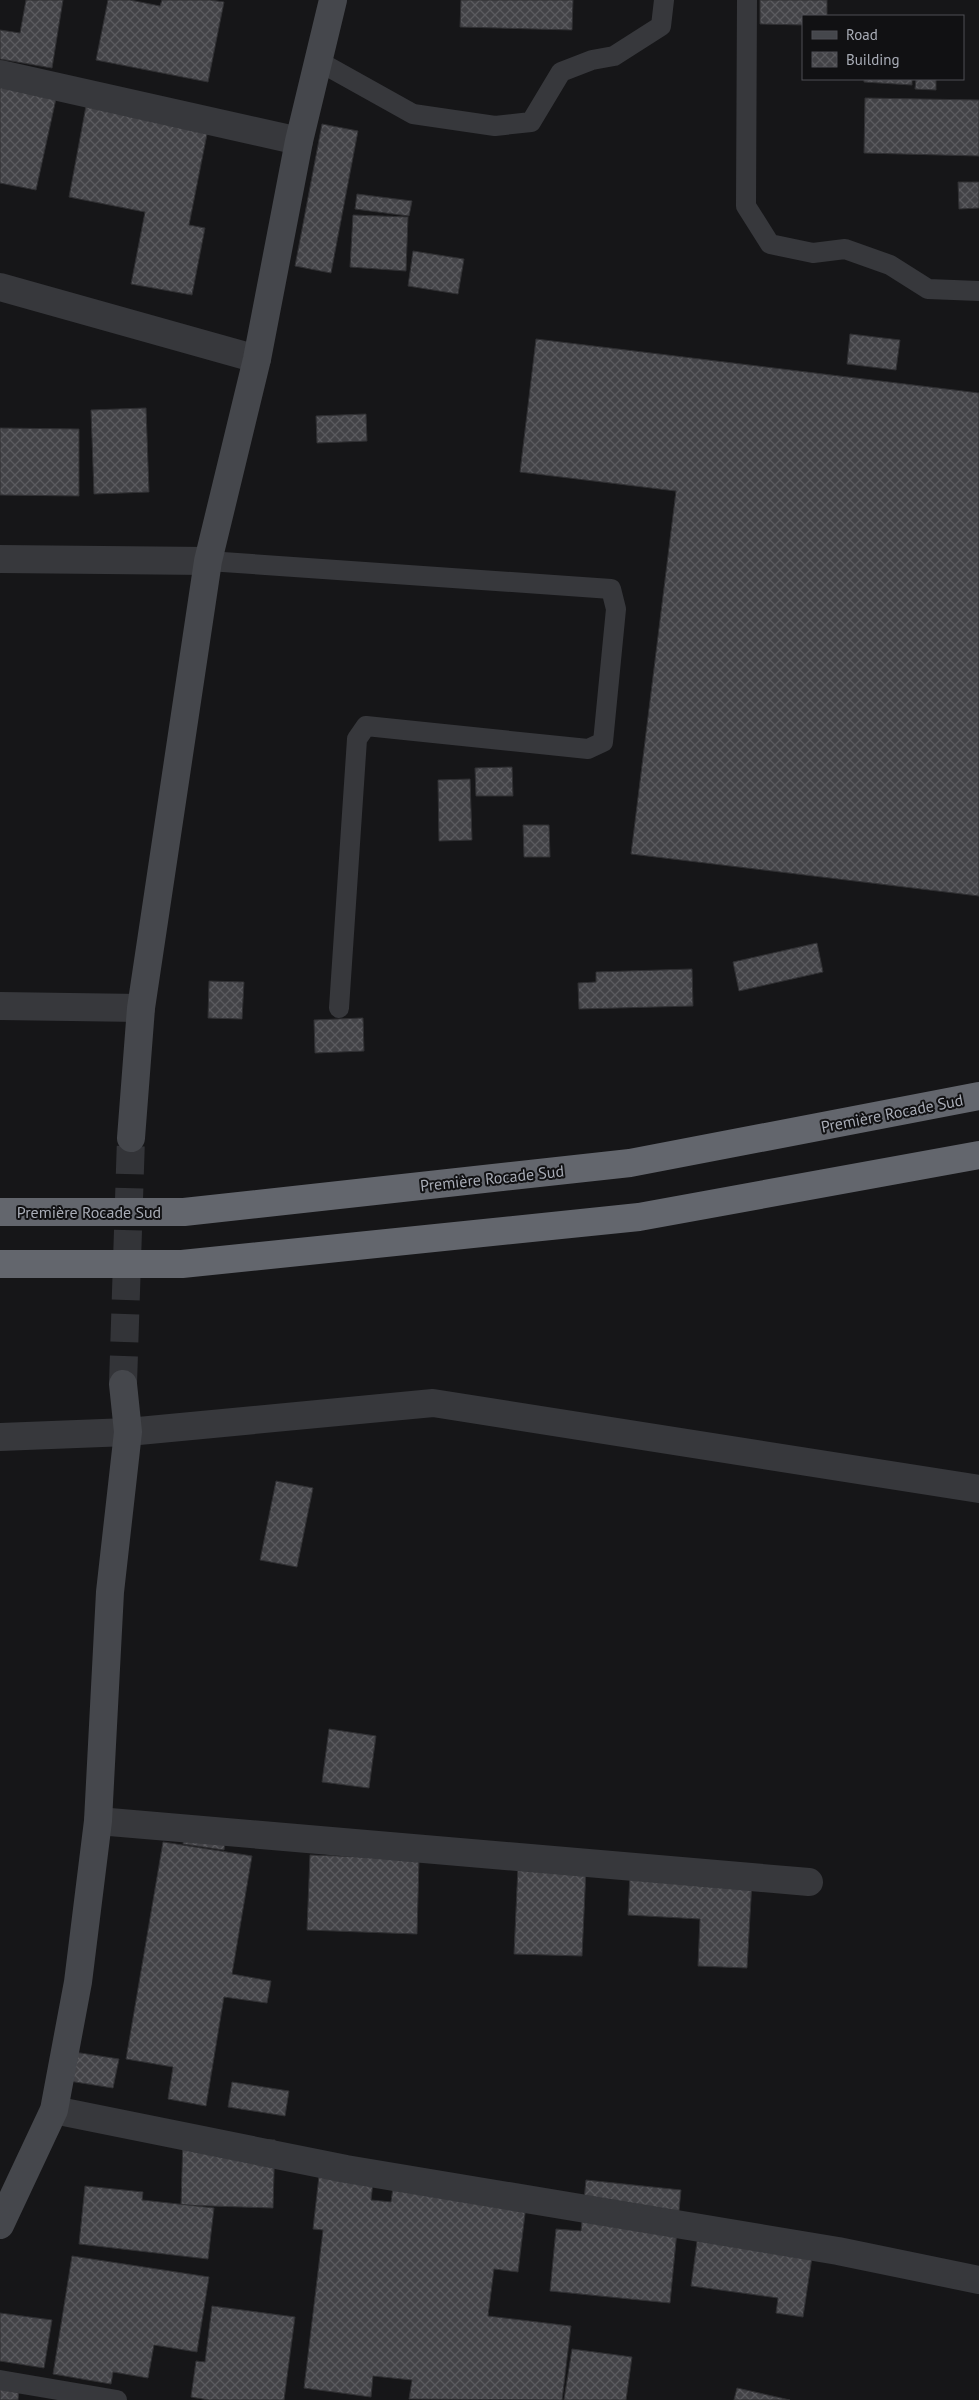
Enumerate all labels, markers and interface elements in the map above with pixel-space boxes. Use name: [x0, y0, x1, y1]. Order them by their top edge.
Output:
legend: [802, 15, 964, 80]
text: Road: [846, 25, 878, 44]
text: Building: [846, 50, 900, 69]
street label: Première Rocade Sud: [819, 1089, 965, 1137]
street label: Première Rocade Sud: [419, 1161, 565, 1195]
street label: Première Rocade Sud: [17, 1202, 161, 1222]

